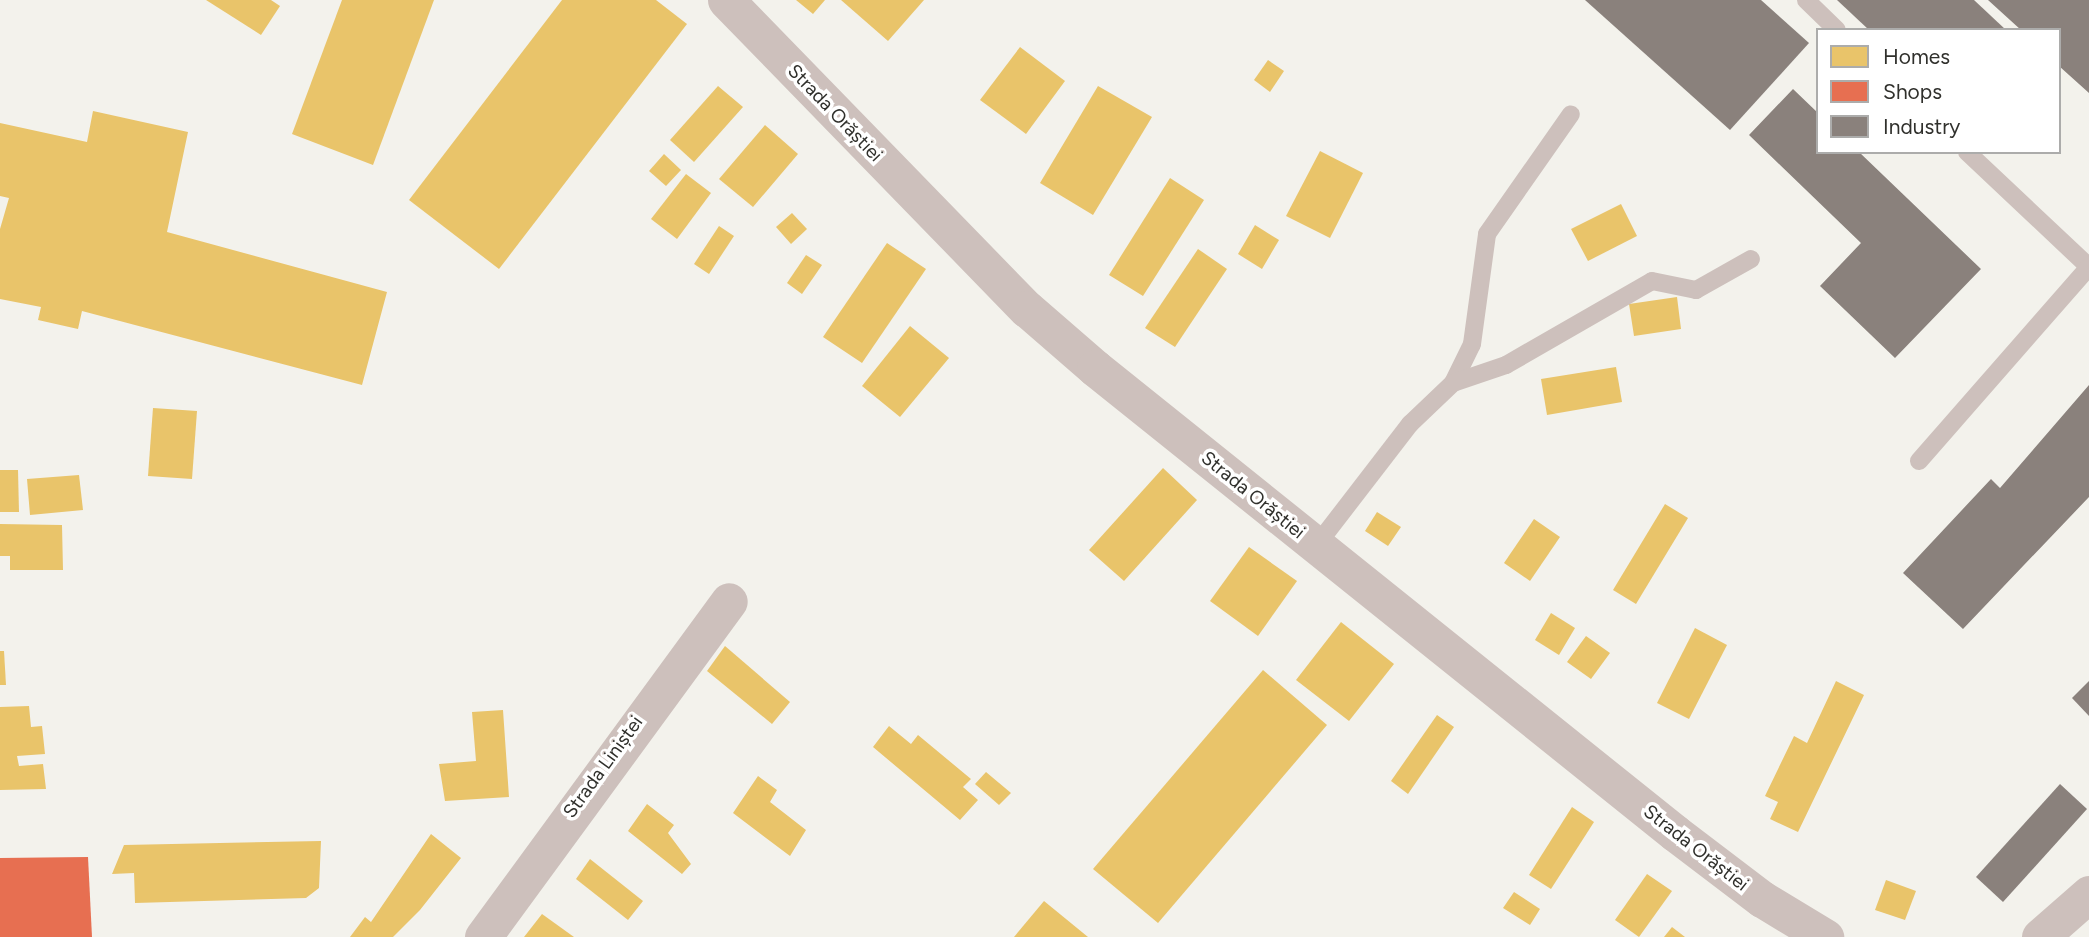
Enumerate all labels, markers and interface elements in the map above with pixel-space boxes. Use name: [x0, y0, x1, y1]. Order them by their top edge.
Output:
legend: [1816, 28, 2061, 154]
text: Homes: [1883, 44, 1950, 69]
street label: Strada Orăștiei: [783, 60, 887, 166]
text: Shops: [1883, 79, 1942, 104]
text: Industry: [1883, 114, 1960, 139]
street label: Strada Orăștiei: [1197, 446, 1309, 544]
street label: Strada Liniștei: [558, 712, 648, 822]
street label: Strada Orăștiei: [1639, 800, 1753, 896]

